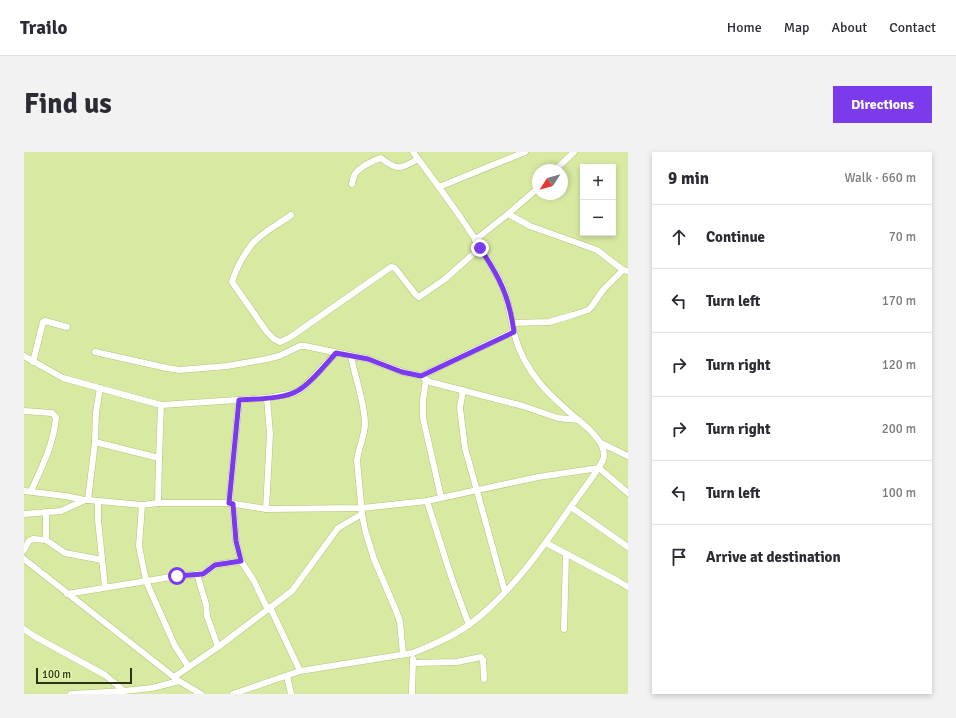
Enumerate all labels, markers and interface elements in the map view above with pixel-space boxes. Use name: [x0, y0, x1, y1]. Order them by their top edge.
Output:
text: Trailo: [20, 16, 67, 40]
text: Home: [727, 19, 762, 36]
text: Map: [784, 19, 809, 36]
text: About: [831, 19, 867, 36]
text: Contact: [889, 19, 936, 36]
button: Directions: [833, 86, 932, 123]
text: Find us: [24, 87, 112, 121]
north arrow: [532, 164, 568, 200]
map controls: [580, 164, 616, 236]
button: +: [580, 164, 616, 200]
text: 9 min: [668, 168, 709, 189]
text: Walk · 660 m: [845, 170, 916, 186]
button: −: [580, 200, 616, 236]
icon: ahead: [668, 226, 690, 248]
text: Continue: [706, 228, 765, 246]
text: 70 m: [889, 229, 916, 245]
route end: [471, 239, 489, 257]
icon: left: [668, 290, 690, 312]
text: Turn left: [706, 292, 760, 310]
text: 170 m: [882, 293, 916, 309]
icon: right: [668, 354, 690, 376]
text: Turn right: [706, 356, 771, 374]
text: 120 m: [882, 357, 916, 373]
icon: right: [668, 418, 690, 440]
text: Turn right: [706, 420, 771, 438]
text: 200 m: [882, 421, 916, 437]
icon: left: [668, 482, 690, 504]
text: Turn left: [706, 484, 760, 502]
text: 100 m: [882, 485, 916, 501]
icon: arrive: [668, 546, 690, 568]
text: Arrive at destination: [706, 548, 841, 566]
route start: [168, 567, 186, 585]
scale bar: [36, 666, 132, 685]
text: 100 m: [42, 668, 71, 681]

